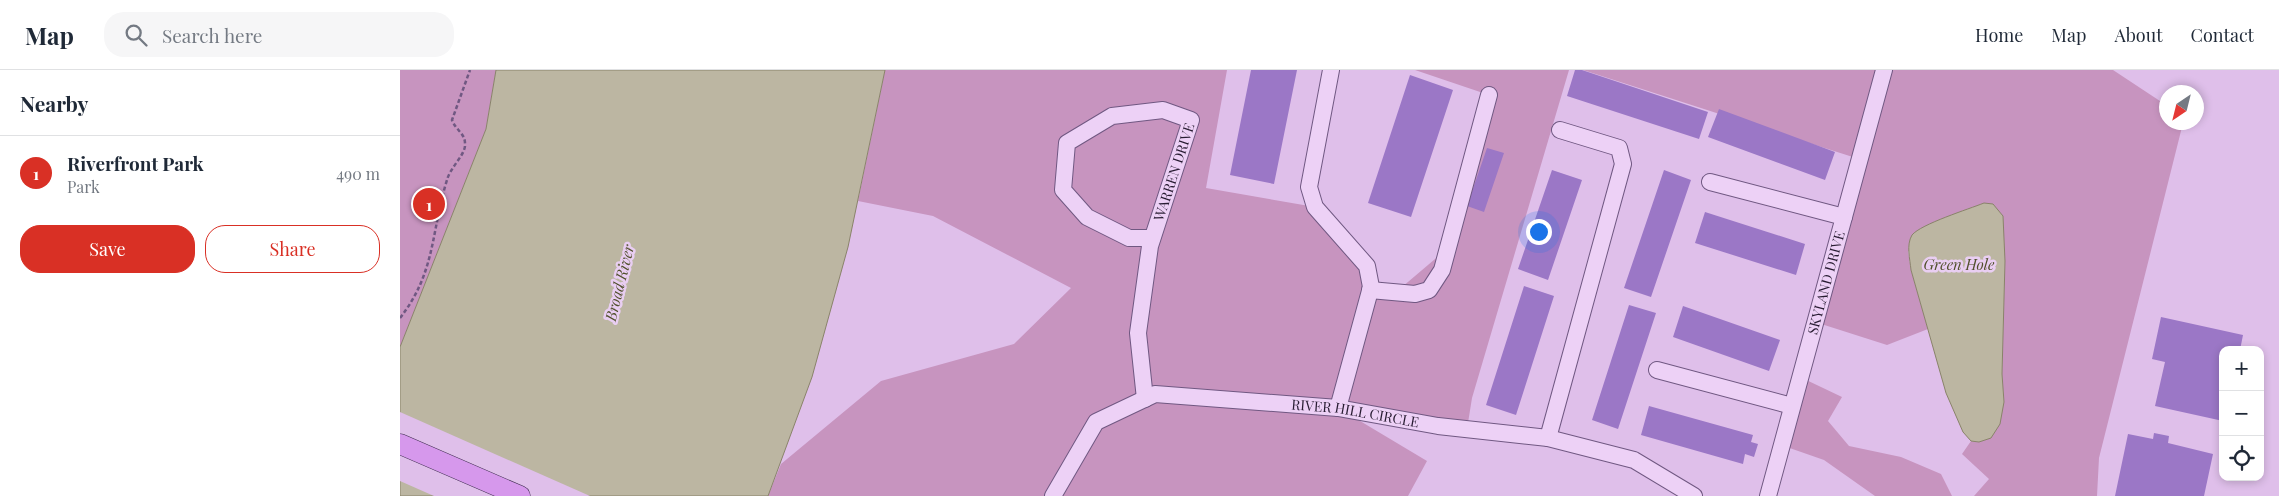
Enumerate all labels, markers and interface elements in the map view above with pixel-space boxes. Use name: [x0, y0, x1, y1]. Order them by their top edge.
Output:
search box: [104, 12, 454, 57]
text: Map: [25, 19, 74, 51]
icon: search: [122, 21, 150, 49]
text: Search here: [162, 22, 262, 48]
text: Home: [1975, 23, 2023, 47]
text: Map: [2051, 23, 2086, 47]
text: About: [2114, 23, 2163, 47]
text: Contact: [2191, 23, 2254, 47]
north arrow: [2159, 85, 2204, 130]
text: Nearby: [20, 89, 89, 117]
street label: WARREN DRIVE: [1149, 121, 1198, 224]
text: Riverfront Park: [67, 150, 204, 176]
text: 1: [33, 163, 39, 184]
text: 490 m: [336, 163, 380, 184]
text: Park: [67, 176, 100, 197]
pin: 1: [413, 185, 445, 223]
your location: [1526, 219, 1552, 245]
button: Save: [20, 225, 195, 273]
button: Share: [205, 225, 380, 273]
street label: SKYLAND DRIVE: [1802, 229, 1849, 337]
water label: Broad River: [600, 242, 638, 324]
water label: Green Hole: [1924, 254, 1995, 274]
map controls: [2219, 346, 2264, 481]
button: +: [2219, 346, 2264, 391]
button: −: [2219, 391, 2264, 436]
street label: RIVER HILL CIRCLE: [1291, 394, 1420, 431]
button: locate: [2219, 436, 2264, 481]

